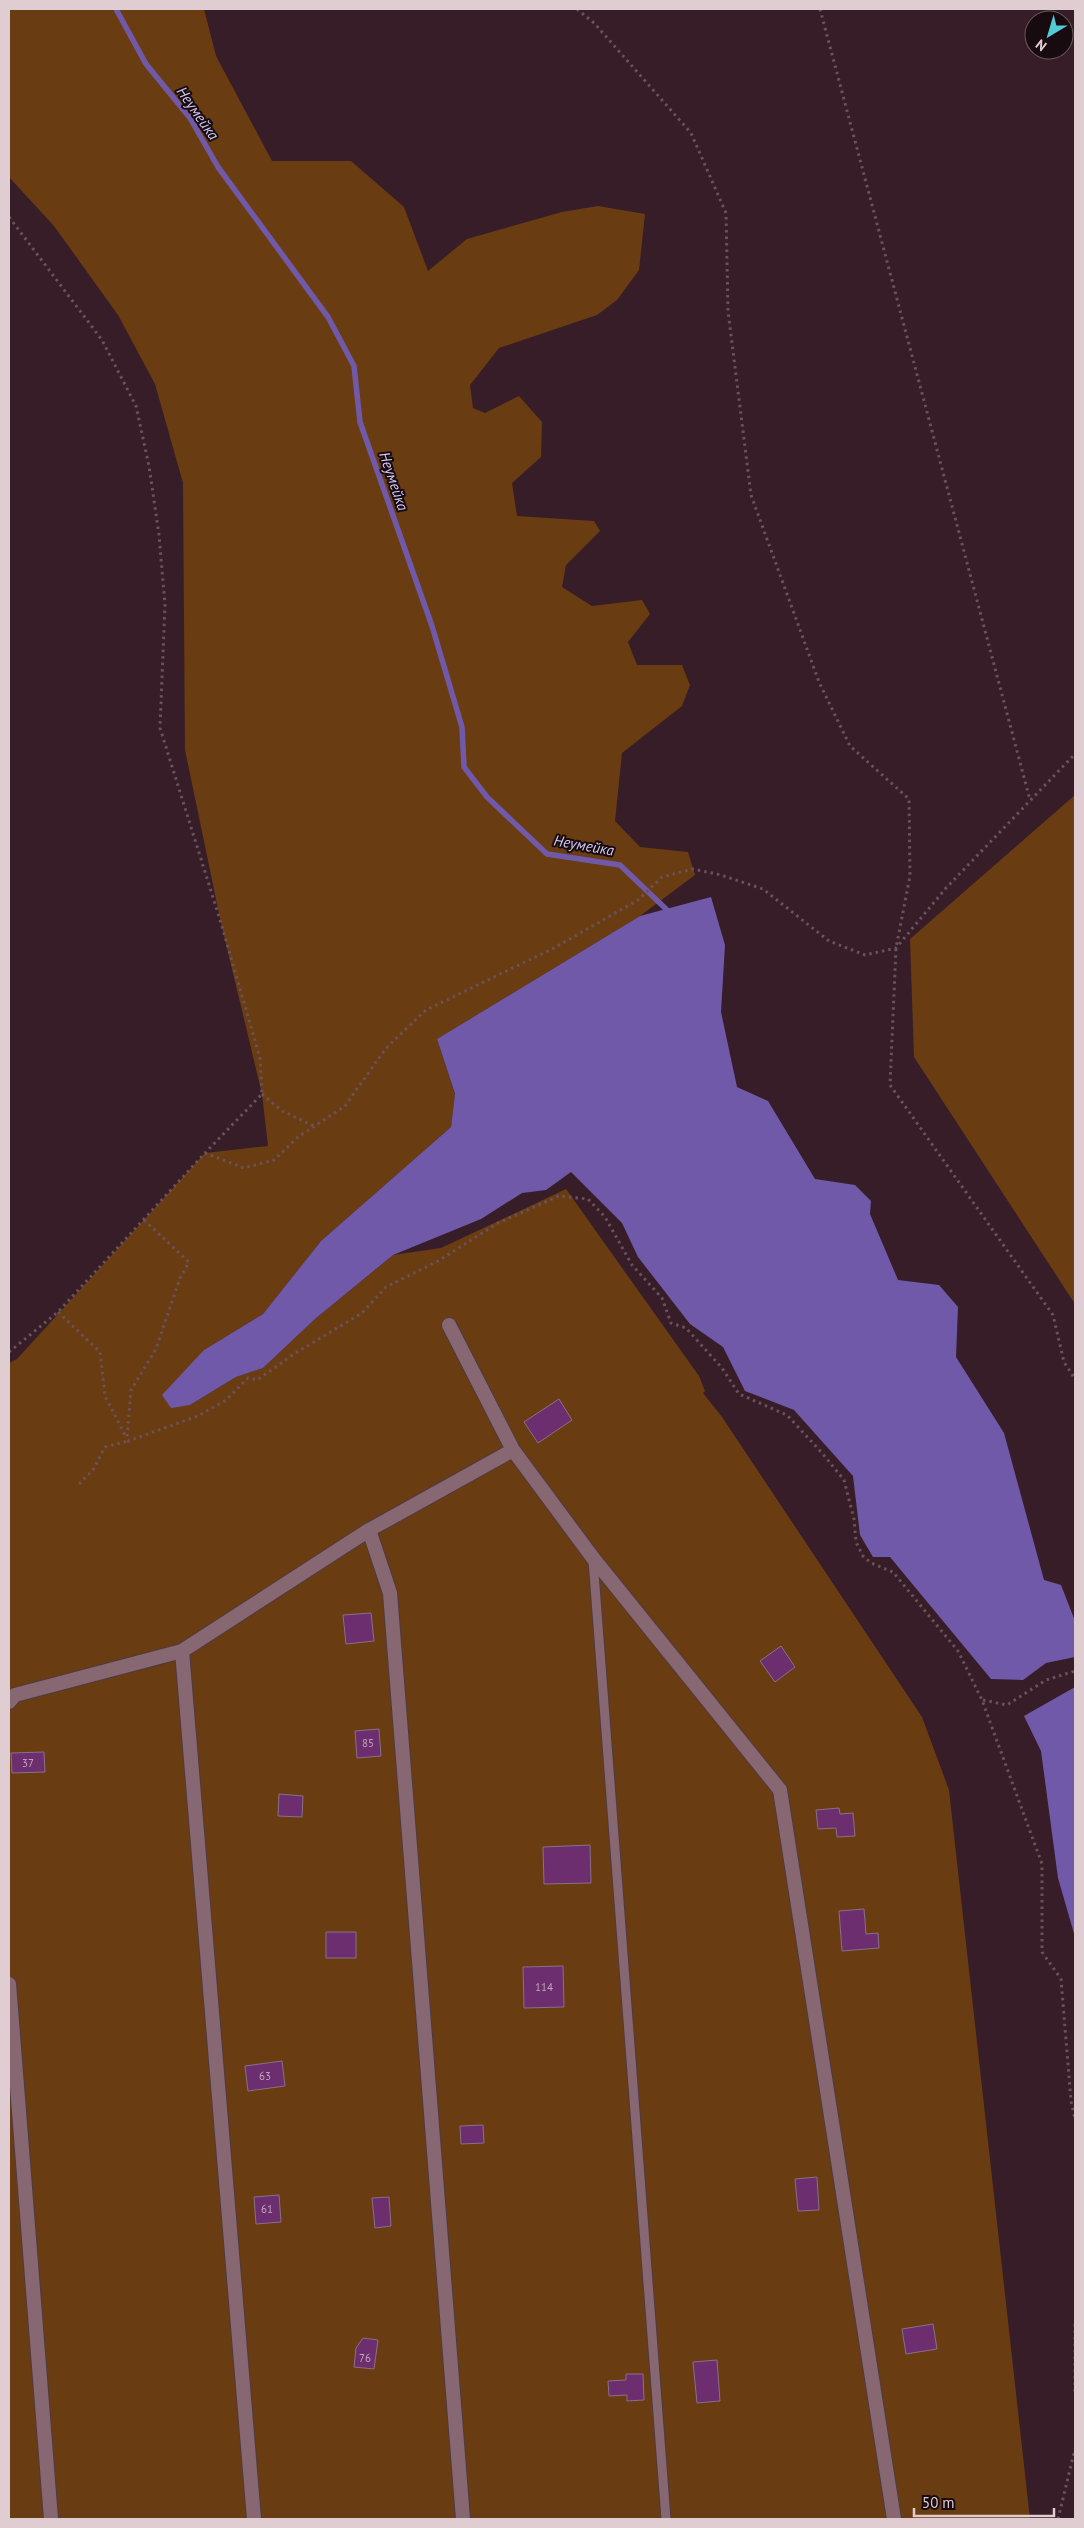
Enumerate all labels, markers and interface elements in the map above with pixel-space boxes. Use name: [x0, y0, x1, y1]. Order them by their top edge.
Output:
north arrow: [1024, 10, 1074, 60]
text: N: [1032, 35, 1050, 55]
water label: Неумейка: [173, 83, 224, 144]
water label: Неумейка: [375, 449, 413, 514]
water label: Неумейка: [552, 830, 616, 860]
house number: 85: [362, 1736, 374, 1750]
house number: 37: [22, 1756, 34, 1770]
house number: 114: [535, 1980, 553, 1994]
house number: 63: [259, 2069, 271, 2083]
house number: 61: [261, 2202, 273, 2216]
house number: 76: [359, 2351, 371, 2365]
scale bar: [914, 2486, 1054, 2518]
text: 50 m: [922, 2493, 955, 2512]

